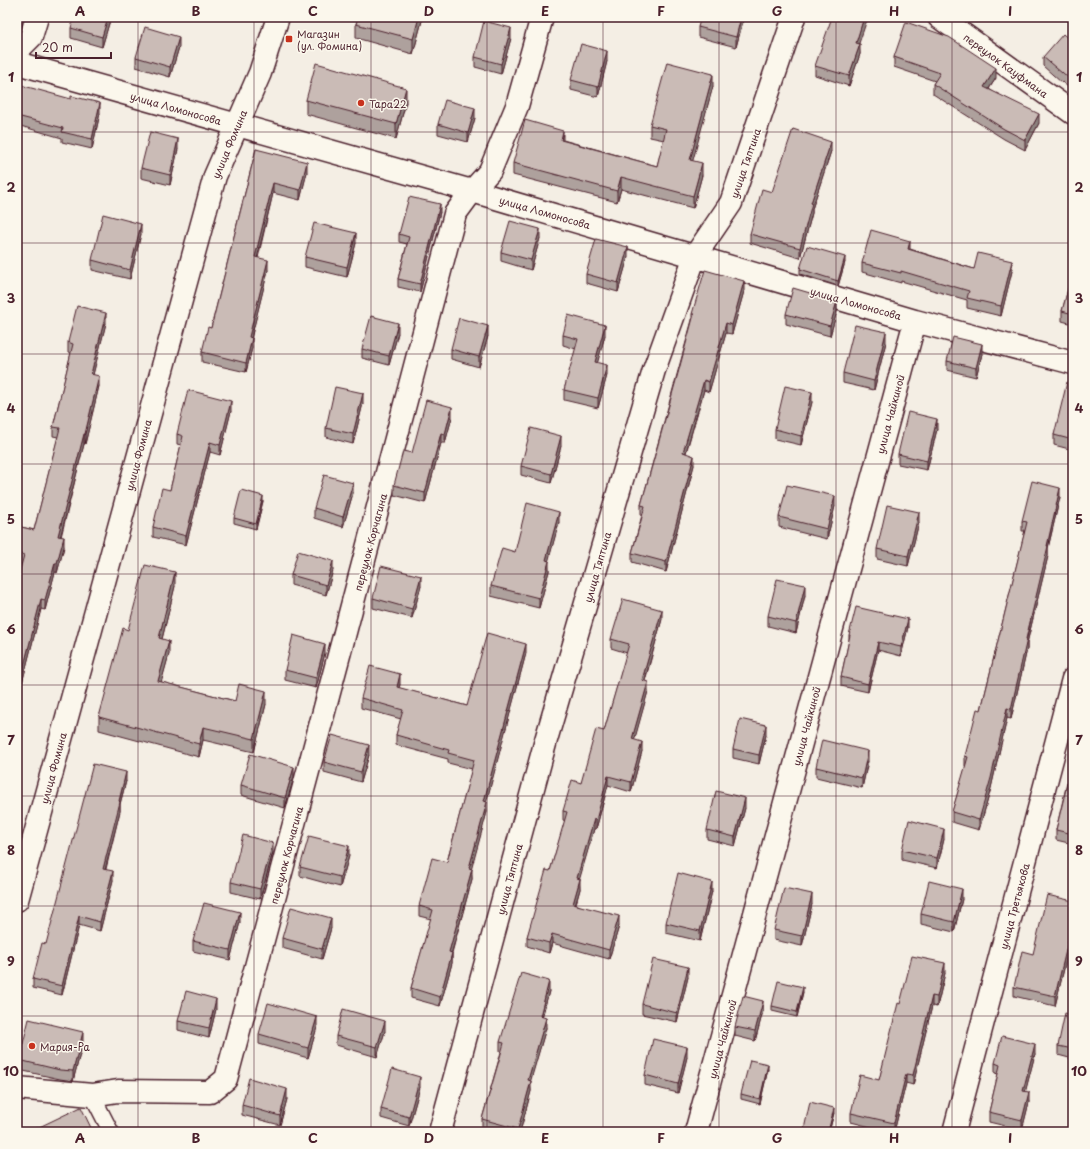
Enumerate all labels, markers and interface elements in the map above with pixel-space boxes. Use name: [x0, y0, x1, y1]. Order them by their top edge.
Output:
text: A: [75, 1, 85, 20]
text: B: [192, 1, 201, 20]
text: C: [308, 1, 318, 20]
text: D: [424, 1, 434, 20]
text: E: [541, 1, 549, 20]
text: F: [657, 1, 665, 20]
text: G: [772, 1, 782, 20]
text: H: [889, 1, 899, 20]
text: I: [1008, 1, 1012, 20]
place label: Магазин (ул. Фомина): [297, 26, 362, 53]
street label: переулок Кауфмана: [960, 29, 1052, 102]
scale bar: [36, 34, 111, 60]
marker: Магазин (ул. Фомина): [284, 34, 294, 44]
text: 20 m: [42, 38, 73, 56]
text: 1: [8, 67, 14, 86]
text: 1: [1076, 67, 1082, 86]
street label: улица Ломоносова: [129, 88, 224, 128]
place label: Тара22: [369, 96, 406, 111]
marker: Тара22: [356, 98, 366, 108]
street label: улица Фомина: [208, 107, 250, 181]
street label: улица Тяптина: [726, 125, 764, 200]
text: 2: [6, 177, 16, 196]
text: 2: [1074, 177, 1084, 196]
street label: улица Ломоносова: [498, 192, 593, 232]
street label: улица Ломоносова: [809, 283, 904, 323]
text: 3: [7, 288, 16, 307]
text: 3: [1075, 288, 1084, 307]
street label: улица Чайкиной: [872, 373, 908, 455]
text: 4: [7, 398, 16, 417]
text: 4: [1075, 398, 1084, 417]
street label: улица Фомина: [121, 417, 155, 492]
street label: переулок Корчагина: [350, 491, 391, 593]
text: 5: [7, 509, 15, 528]
text: 5: [1075, 509, 1083, 528]
street label: улица Тяптина: [580, 529, 614, 604]
text: 6: [6, 619, 16, 638]
text: 6: [1074, 619, 1084, 638]
street label: улица Чайкиной: [788, 685, 824, 767]
text: 7: [7, 730, 15, 749]
street label: улица Фомина: [36, 730, 70, 805]
text: 7: [1075, 730, 1083, 749]
street label: переулок Корчагина: [266, 804, 307, 906]
text: 8: [7, 840, 15, 859]
text: 8: [1075, 840, 1083, 859]
street label: улица Тяптина: [492, 841, 526, 916]
street label: улица Третьякова: [995, 861, 1033, 951]
text: 9: [7, 951, 15, 970]
text: 9: [1075, 951, 1083, 970]
street label: улица Чайкиной: [704, 998, 740, 1080]
place label: Мария-Ра: [40, 1039, 90, 1054]
marker: Мария-Ра: [27, 1041, 37, 1051]
text: 10: [3, 1061, 19, 1080]
text: 10: [1071, 1061, 1087, 1080]
text: A: [75, 1128, 85, 1147]
text: B: [192, 1128, 201, 1147]
text: C: [308, 1128, 318, 1147]
text: D: [424, 1128, 434, 1147]
text: E: [541, 1128, 549, 1147]
text: F: [657, 1128, 665, 1147]
text: G: [772, 1128, 782, 1147]
text: H: [889, 1128, 899, 1147]
text: I: [1008, 1128, 1012, 1147]

